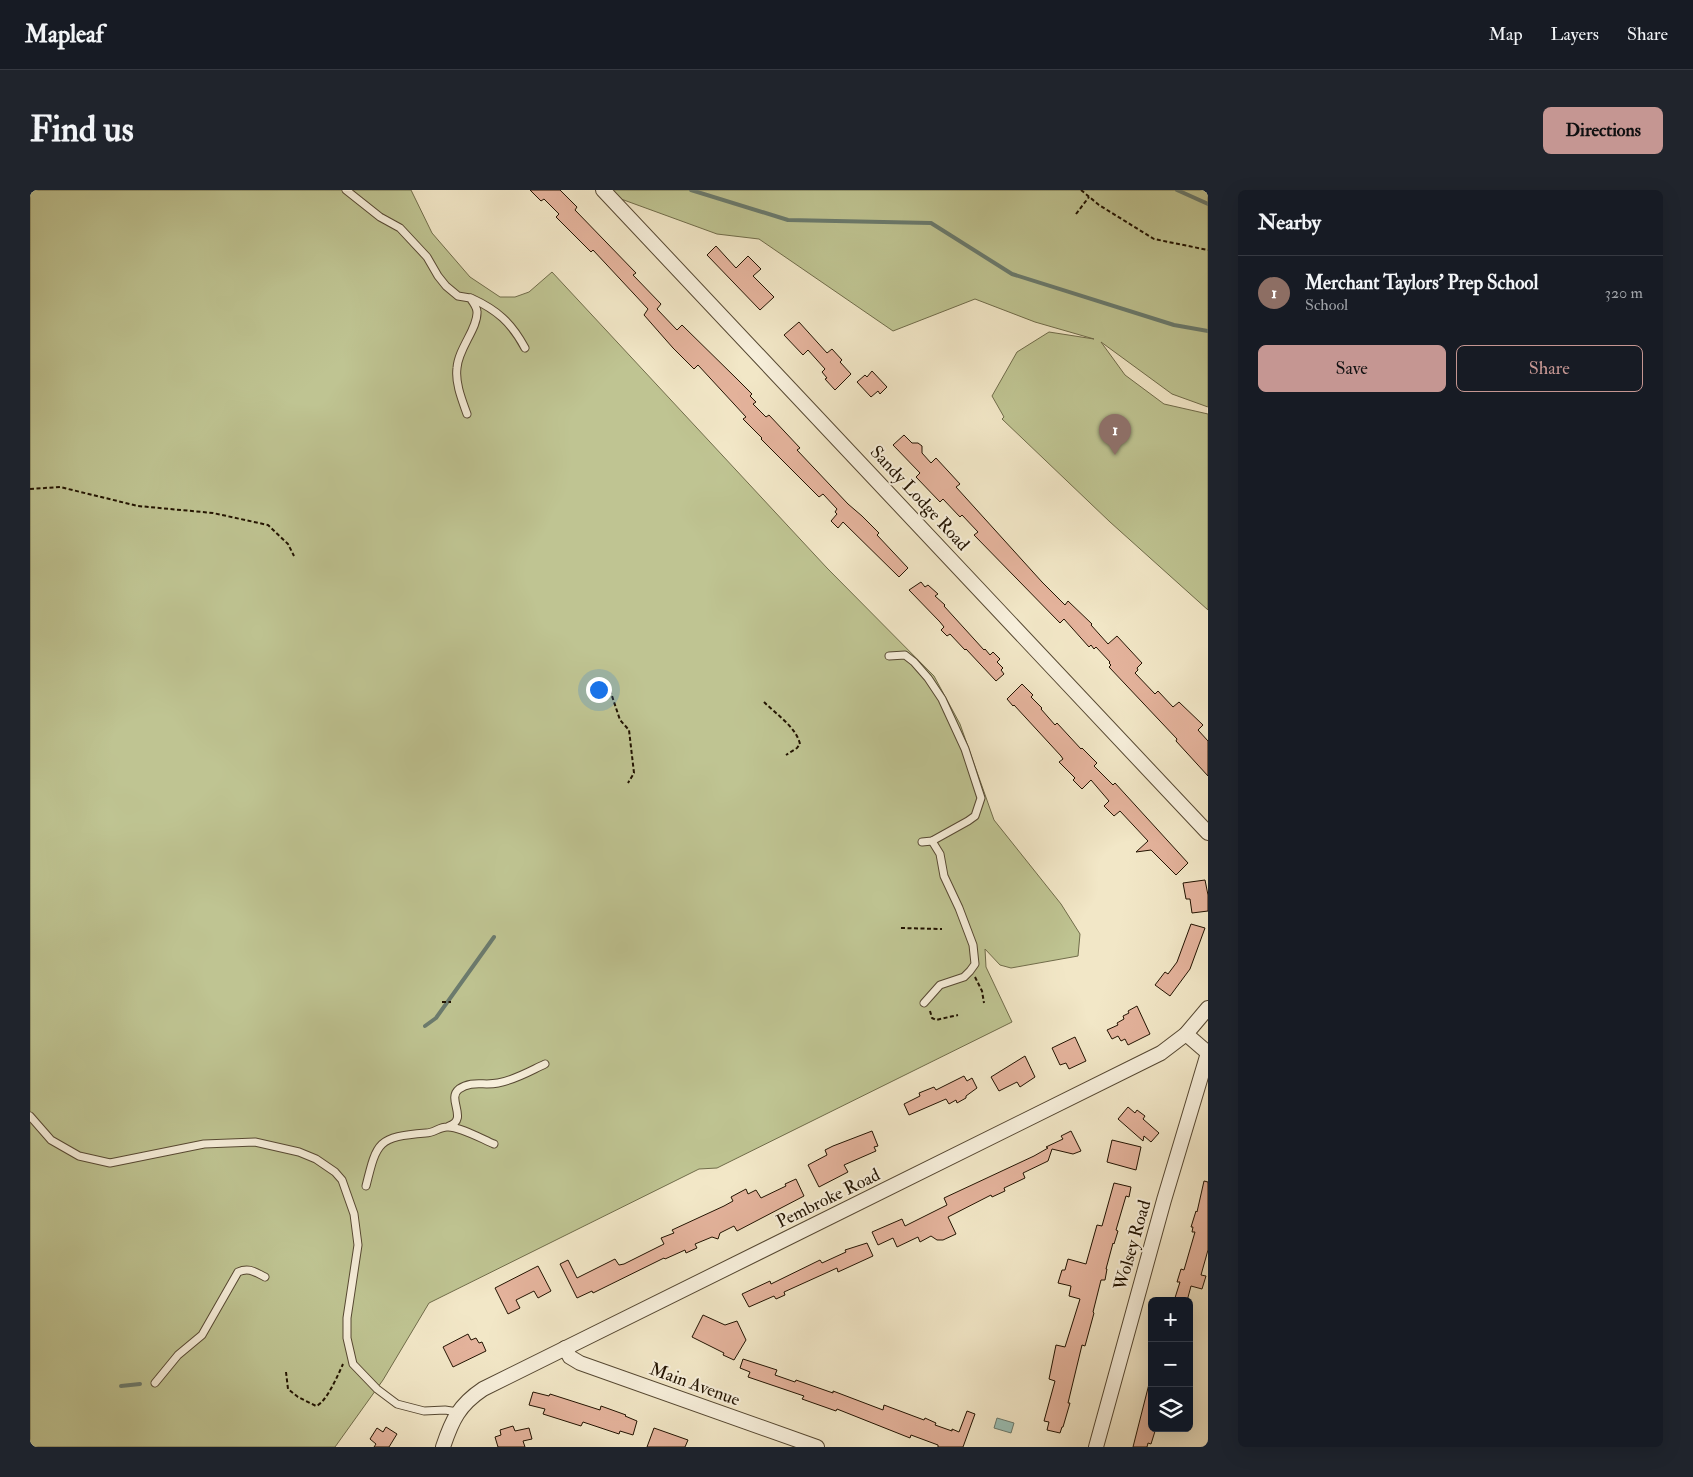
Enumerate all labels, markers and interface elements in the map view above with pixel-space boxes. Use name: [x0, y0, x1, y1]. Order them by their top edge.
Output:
text: Mapleaf: [25, 19, 104, 50]
text: Map: [1489, 23, 1523, 46]
text: Layers: [1551, 23, 1599, 46]
text: Share: [1627, 23, 1668, 46]
button: Directions: [1543, 107, 1663, 154]
text: Find us: [30, 108, 134, 152]
text: Nearby: [1258, 209, 1321, 236]
text: Merchant Taylors' Prep School: [1305, 271, 1538, 295]
text: 1: [1271, 283, 1277, 303]
text: 320 m: [1605, 283, 1643, 303]
text: School: [1305, 295, 1348, 315]
button: Save: [1258, 345, 1446, 392]
button: Share: [1456, 345, 1643, 392]
pin: 1: [1099, 414, 1131, 455]
street label: Sandy Lodge Road: [865, 441, 974, 556]
your location: [586, 677, 612, 703]
street label: Pembroke Road: [773, 1163, 884, 1233]
street label: Wolsey Road: [1108, 1197, 1156, 1294]
map controls: [1148, 1297, 1193, 1432]
button: +: [1148, 1297, 1193, 1342]
button: −: [1148, 1342, 1193, 1387]
street label: Main Avenue: [646, 1357, 744, 1412]
button: layers: [1148, 1387, 1193, 1432]

